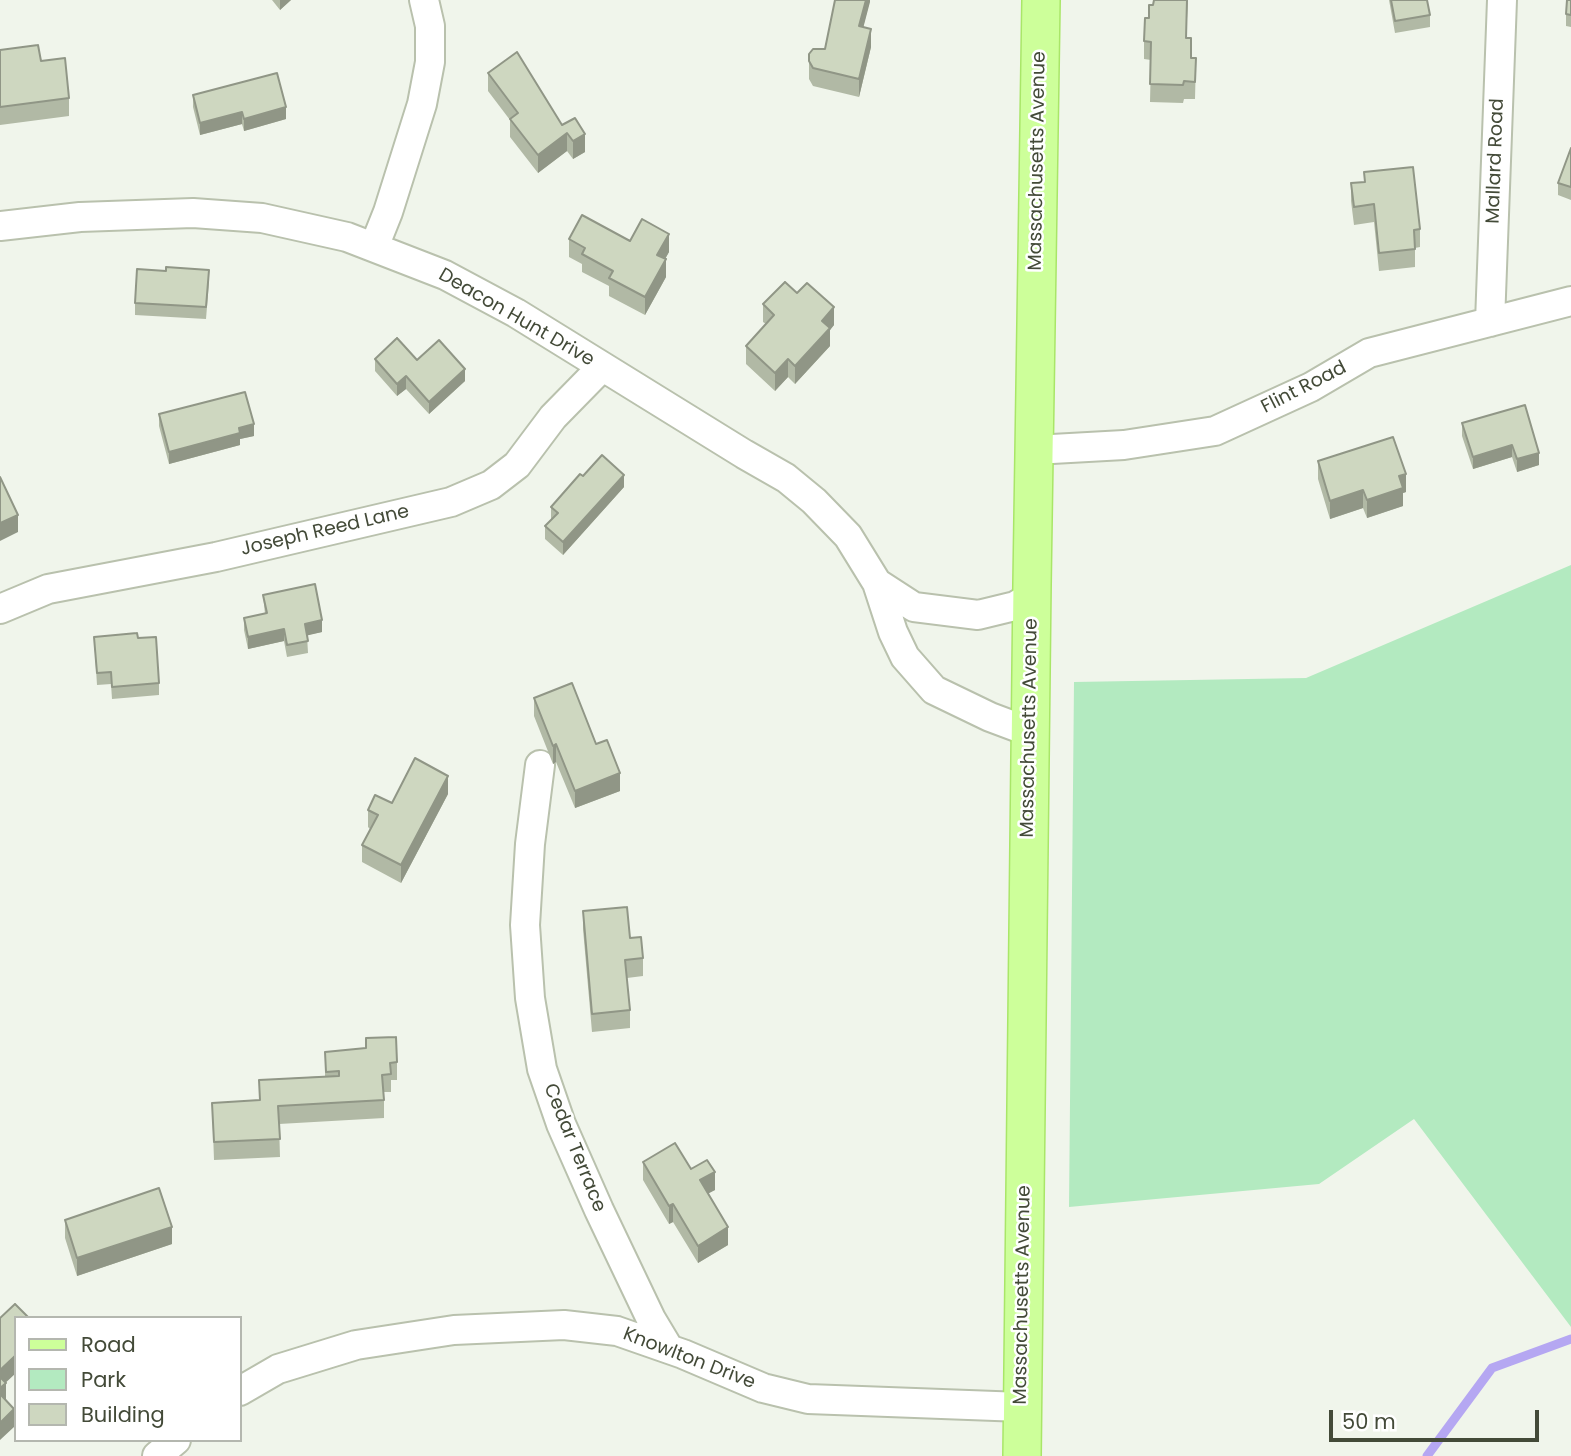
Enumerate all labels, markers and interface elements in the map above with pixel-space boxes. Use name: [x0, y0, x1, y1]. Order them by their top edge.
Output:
street label: Massachusetts Avenue: [1025, 51, 1051, 271]
street label: Mallard Road: [1482, 98, 1510, 224]
street label: Deacon Hunt Drive: [434, 264, 598, 372]
street label: Flint Road: [1258, 357, 1350, 419]
street label: Joseph Reed Lane: [239, 501, 411, 561]
street label: Massachusetts Avenue: [1017, 618, 1043, 838]
street label: Cedar Terrace: [538, 1080, 610, 1216]
street label: Massachusetts Avenue: [1010, 1185, 1036, 1405]
legend: [14, 1316, 242, 1442]
street label: Knowlton Drive: [620, 1323, 758, 1395]
text: Road: [81, 1330, 136, 1359]
text: Park: [81, 1365, 126, 1394]
scale bar: [1333, 1396, 1543, 1440]
text: Building: [81, 1400, 165, 1429]
text: 50 m: [1342, 1407, 1396, 1436]

